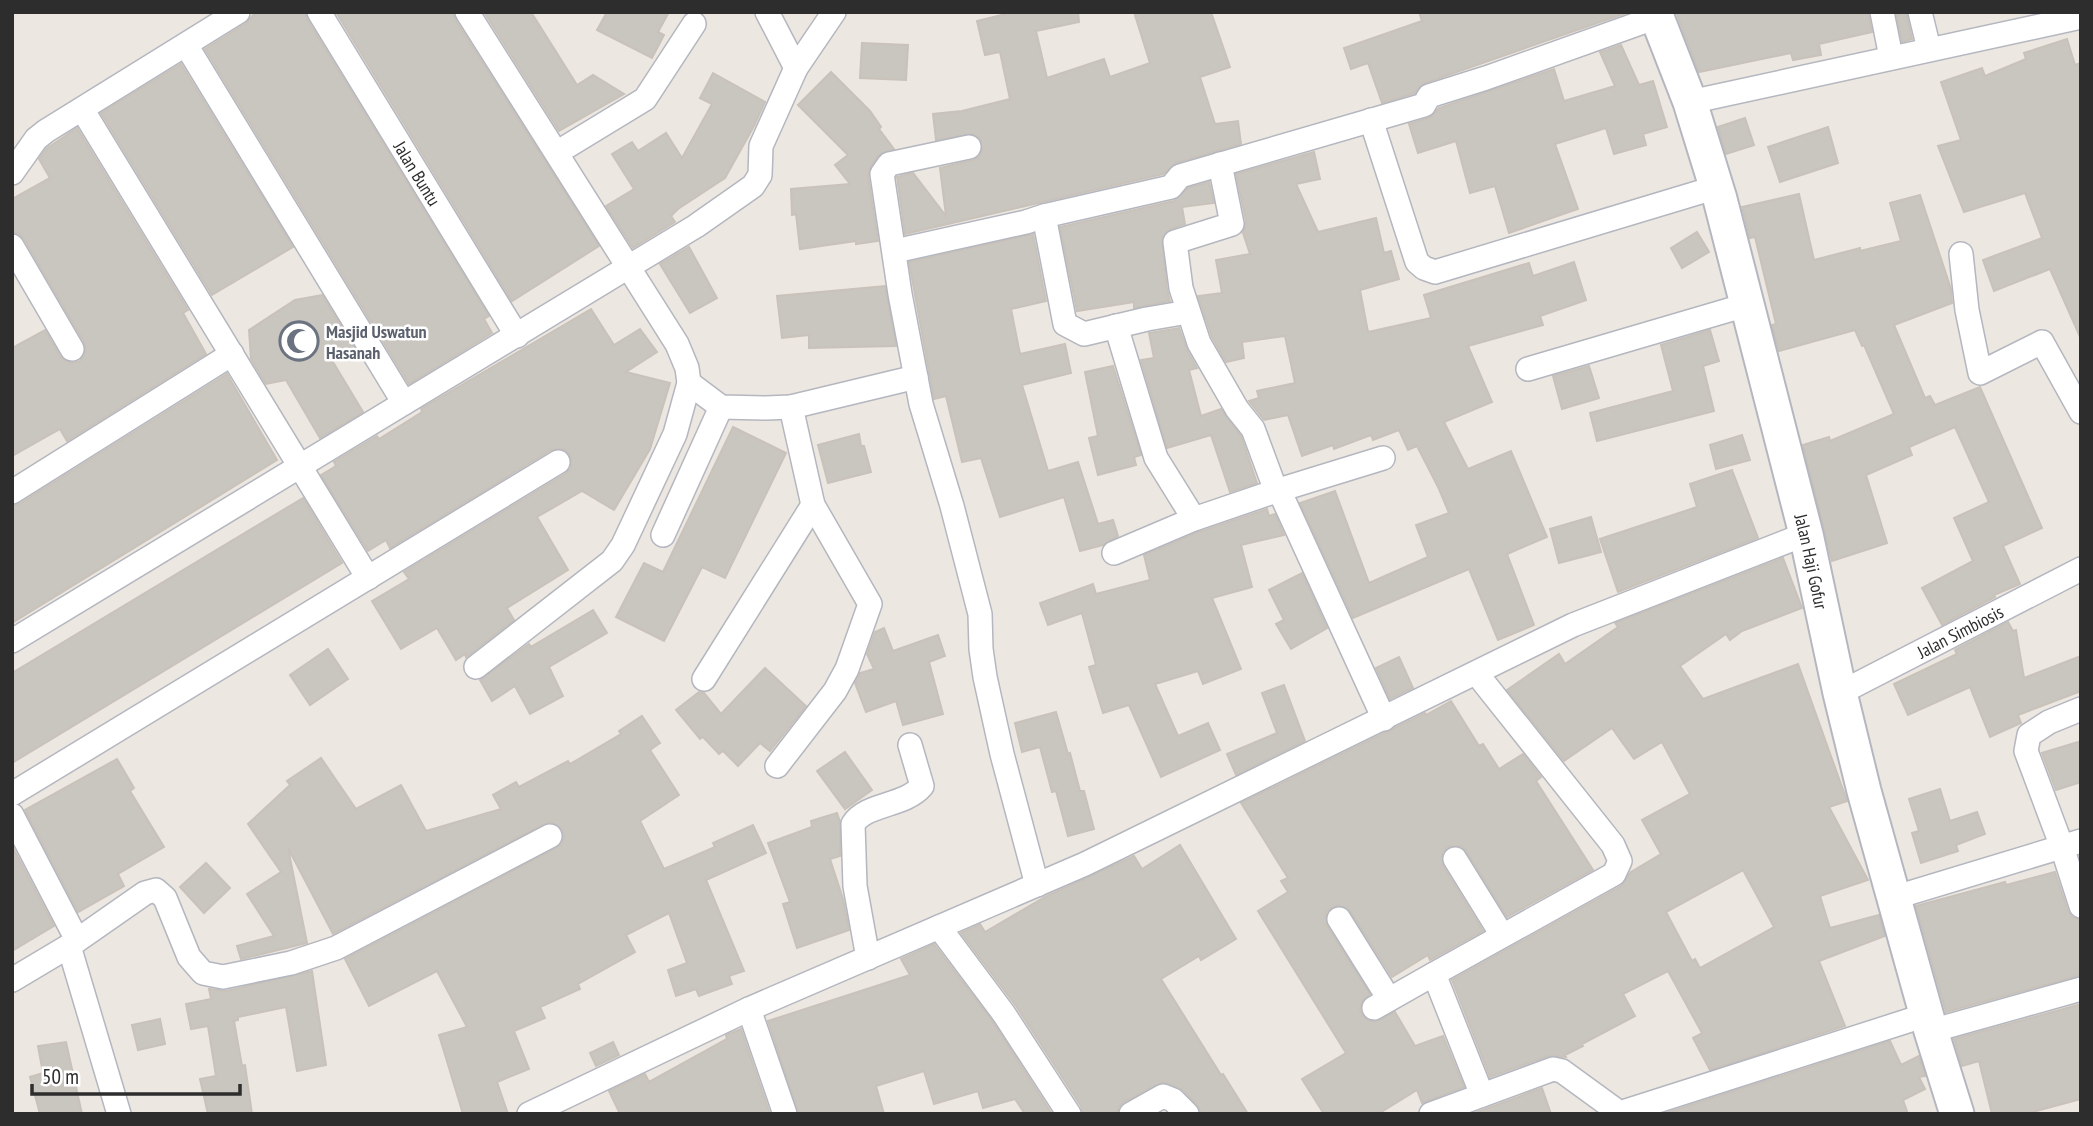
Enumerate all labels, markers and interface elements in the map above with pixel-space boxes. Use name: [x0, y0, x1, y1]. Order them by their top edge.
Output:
street label: Jalan Buntu: [389, 136, 446, 210]
mosque icon: Masjid Uswatun Hasanah: [278, 320, 320, 362]
place label: Masjid Uswatun Hasanah: [326, 320, 427, 364]
street label: Jalan Haji Gofur: [1790, 510, 1833, 611]
street label: Jalan Simbiosis: [1912, 600, 2007, 663]
scale bar: [32, 1052, 240, 1096]
text: 50 m: [42, 1063, 79, 1090]

